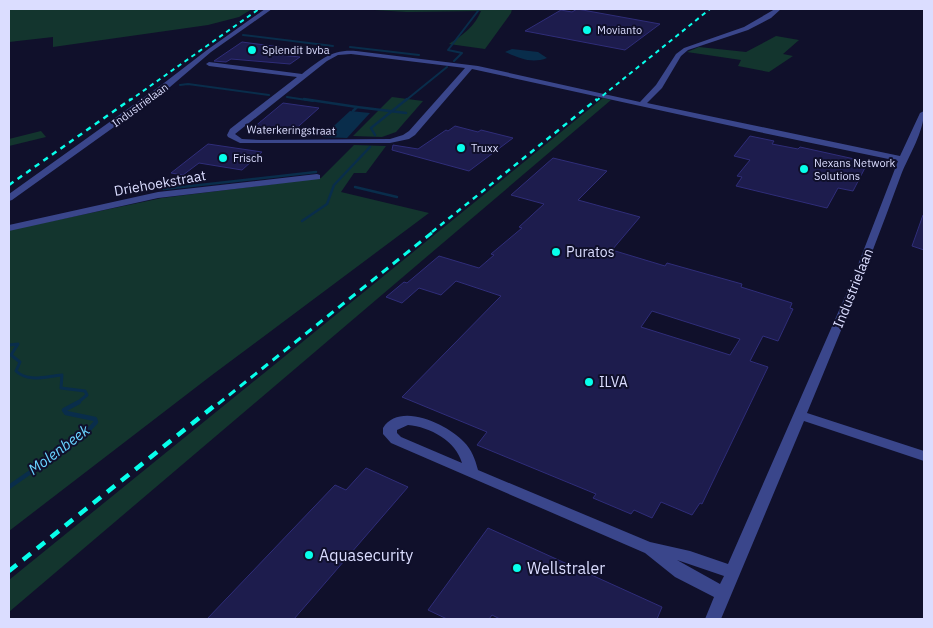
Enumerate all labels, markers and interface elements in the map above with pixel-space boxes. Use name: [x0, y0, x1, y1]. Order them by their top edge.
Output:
place label: Movianto: [597, 23, 642, 37]
marker: Movianto: [581, 24, 593, 36]
place label: Splendit bvba: [262, 43, 330, 57]
marker: Splendit bvba: [246, 44, 258, 56]
street label: Industrielaan: [109, 80, 171, 130]
street label: Waterkeringstraat: [247, 122, 336, 138]
place label: Truxx: [471, 141, 499, 155]
marker: Truxx: [455, 142, 467, 154]
place label: Frisch: [233, 151, 263, 165]
marker: Frisch: [217, 152, 229, 164]
place label: Nexans Network Solutions: [814, 156, 896, 183]
marker: Nexans Network Solutions: [798, 163, 810, 175]
street label: Driehoekstraat: [113, 166, 207, 200]
place label: Puratos: [566, 243, 615, 261]
marker: Puratos: [550, 246, 562, 258]
street label: Industrielaan: [829, 246, 877, 330]
place label: ILVA: [599, 373, 628, 391]
marker: ILVA: [583, 376, 595, 388]
water label: Molenbeek: [24, 420, 93, 479]
place label: Aquasecurity: [319, 545, 413, 565]
marker: Aquasecurity: [303, 549, 315, 561]
place label: Wellstraler: [527, 558, 605, 578]
marker: Wellstraler: [511, 562, 523, 574]

